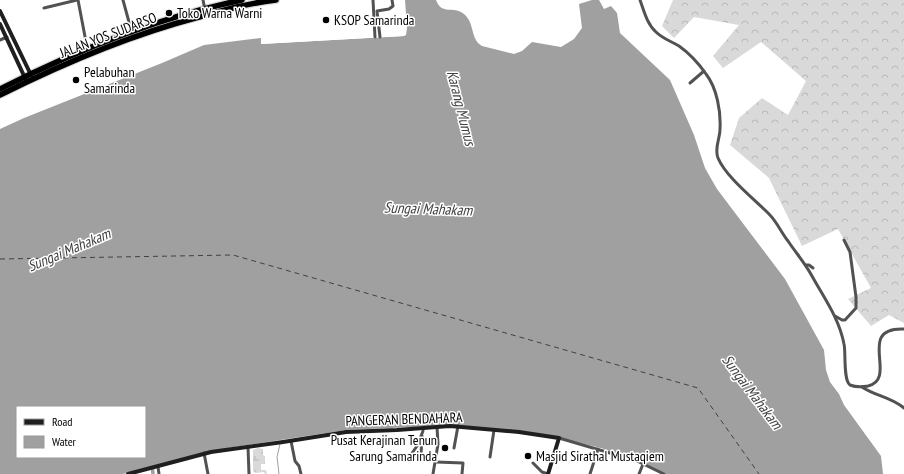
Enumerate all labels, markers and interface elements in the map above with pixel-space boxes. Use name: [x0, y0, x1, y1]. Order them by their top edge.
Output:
place label: Toko Warna Warni: [177, 4, 262, 22]
street label: JALAN YOS SUDARSO: [56, 8, 159, 62]
marker: Toko Warna Warni: [164, 8, 174, 18]
place label: KSOP Samarinda: [334, 11, 414, 29]
marker: KSOP Samarinda: [321, 15, 331, 25]
place label: Pelabuhan Samarinda: [84, 63, 135, 97]
water label: Karang Mumus: [443, 68, 480, 149]
marker: Pelabuhan Samarinda: [71, 75, 81, 85]
water label: Sungai Mahakam: [384, 197, 474, 220]
water label: Sungai Mahakam: [25, 223, 114, 276]
water label: Sungai Mahakam: [718, 351, 787, 434]
legend: [16, 406, 146, 458]
street label: PANGERAN BENDAHARA: [345, 408, 463, 430]
text: Road: [52, 414, 72, 429]
place label: Pusat Kerajinan Tenun Sarung Samarinda: [331, 431, 437, 465]
text: Water: [52, 434, 77, 449]
marker: Pusat Kerajinan Tenun Sarung Samarinda: [440, 443, 450, 453]
place label: Masjid Sirathal Mustaqiem: [536, 447, 664, 465]
marker: Masjid Sirathal Mustaqiem: [523, 451, 533, 461]

